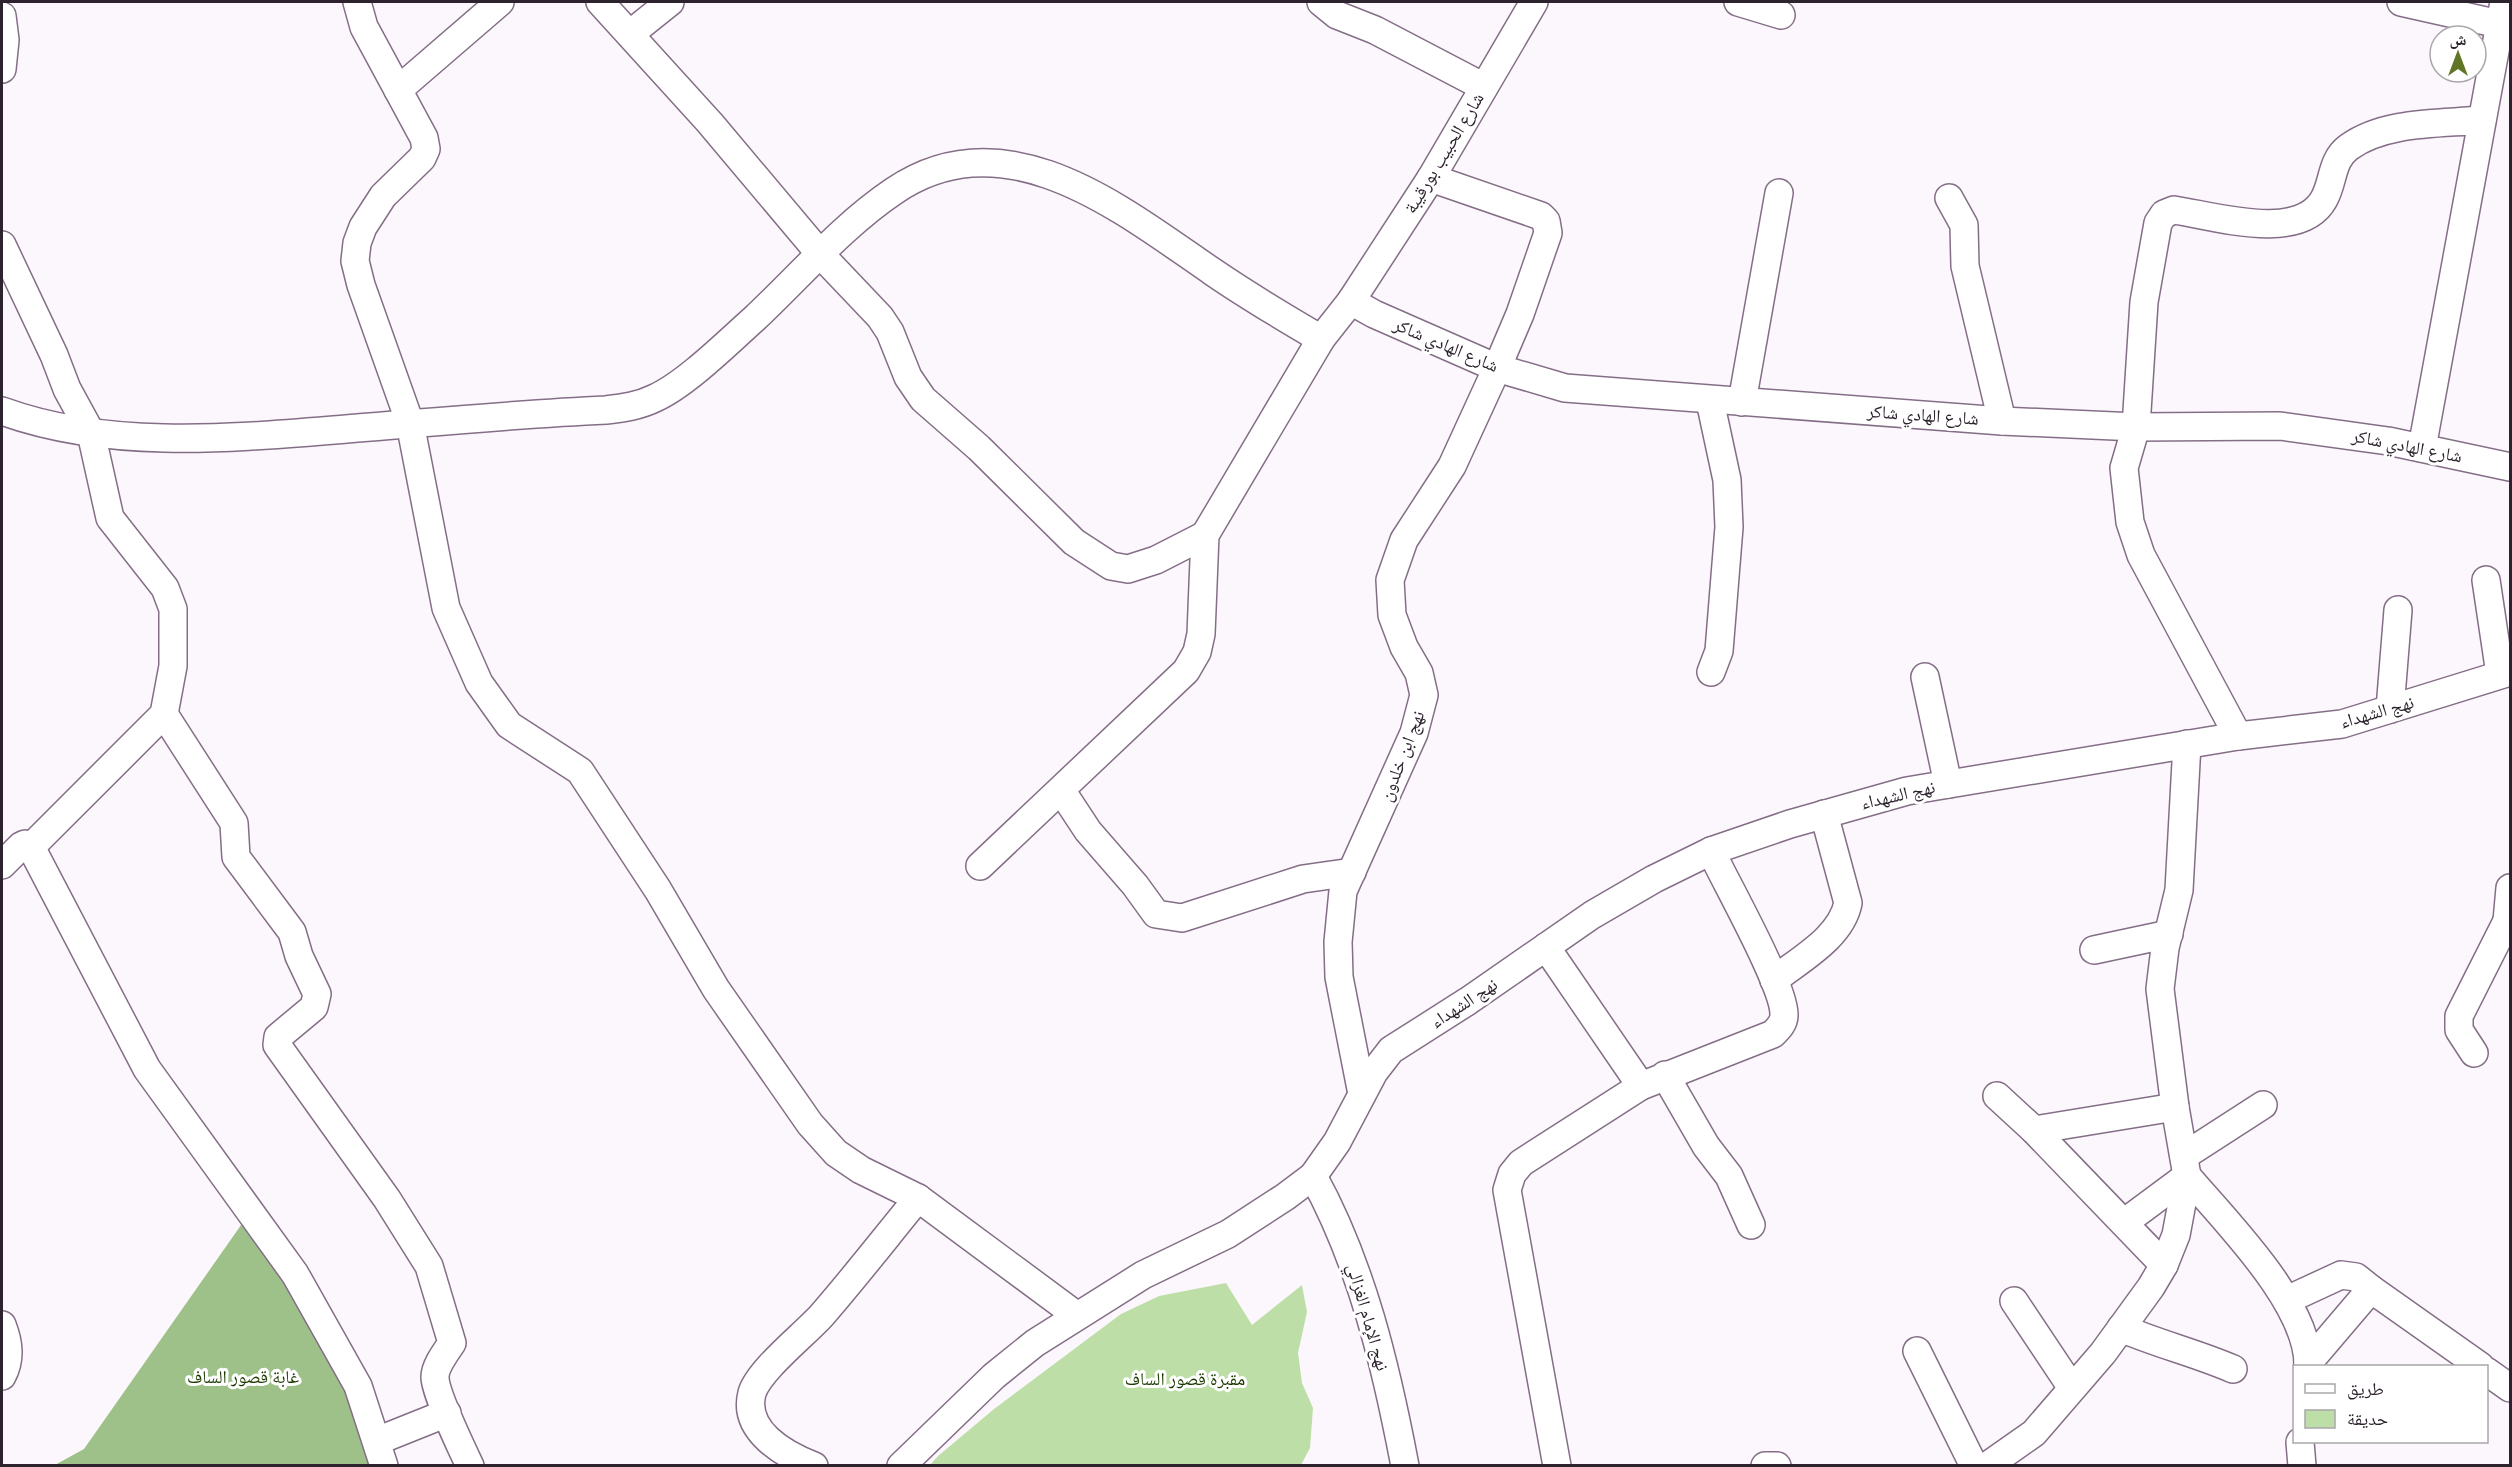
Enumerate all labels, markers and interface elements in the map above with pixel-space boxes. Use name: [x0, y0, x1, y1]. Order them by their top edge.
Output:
north arrow: [2428, 24, 2488, 84]
text: ش: [2450, 29, 2467, 49]
street label: شارع الحبيب بورقيبة: [1398, 88, 1489, 217]
street label: شارع الهادي شاكر: [1388, 312, 1502, 380]
street label: شارع الهادي شاكر: [1865, 399, 1980, 433]
street label: شارع الهادي شاكر: [2348, 423, 2464, 471]
street label: نهج الشهداء: [2337, 690, 2417, 734]
street label: نهج ابن خلدون: [1374, 707, 1430, 805]
street label: نهج الشهداء: [1858, 775, 1938, 815]
street label: نهج الشهداء: [1426, 972, 1502, 1034]
street label: نهج الإمام الغزالي: [1339, 1260, 1395, 1374]
park label: غابة قصور الساف: [187, 1365, 299, 1388]
legend: [2293, 1365, 2488, 1443]
park label: مقبرة قصور الساف: [1125, 1367, 1245, 1390]
text: طريق: [2347, 1377, 2384, 1400]
text: حديقة: [2347, 1407, 2388, 1430]

